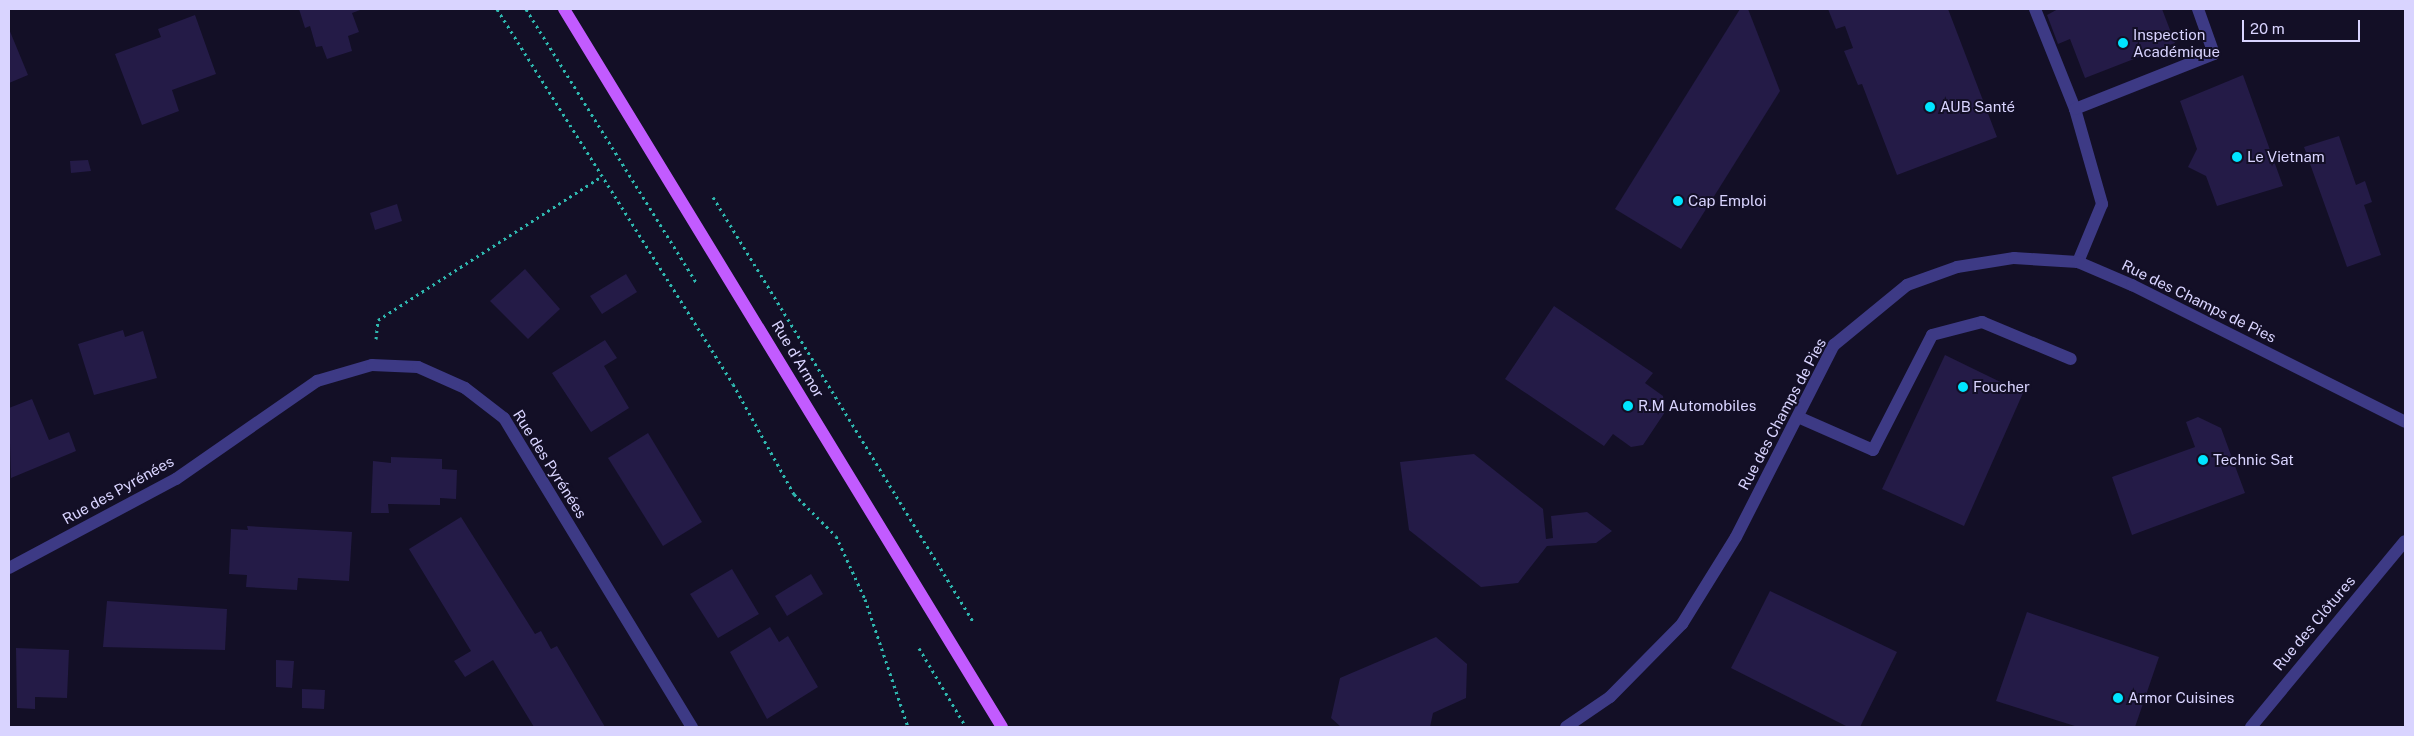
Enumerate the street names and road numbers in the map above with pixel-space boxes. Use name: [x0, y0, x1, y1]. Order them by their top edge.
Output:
street label: Rue des Champs de Pies: [2119, 256, 2279, 346]
street label: Rue d'Armor: [768, 317, 828, 401]
street label: Rue des Champs de Pies: [1734, 335, 1830, 493]
street label: Rue des Pyrénées: [509, 406, 591, 522]
street label: Rue des Pyrénées: [59, 452, 177, 528]
street label: Rue des Clôtures: [2269, 572, 2359, 674]

